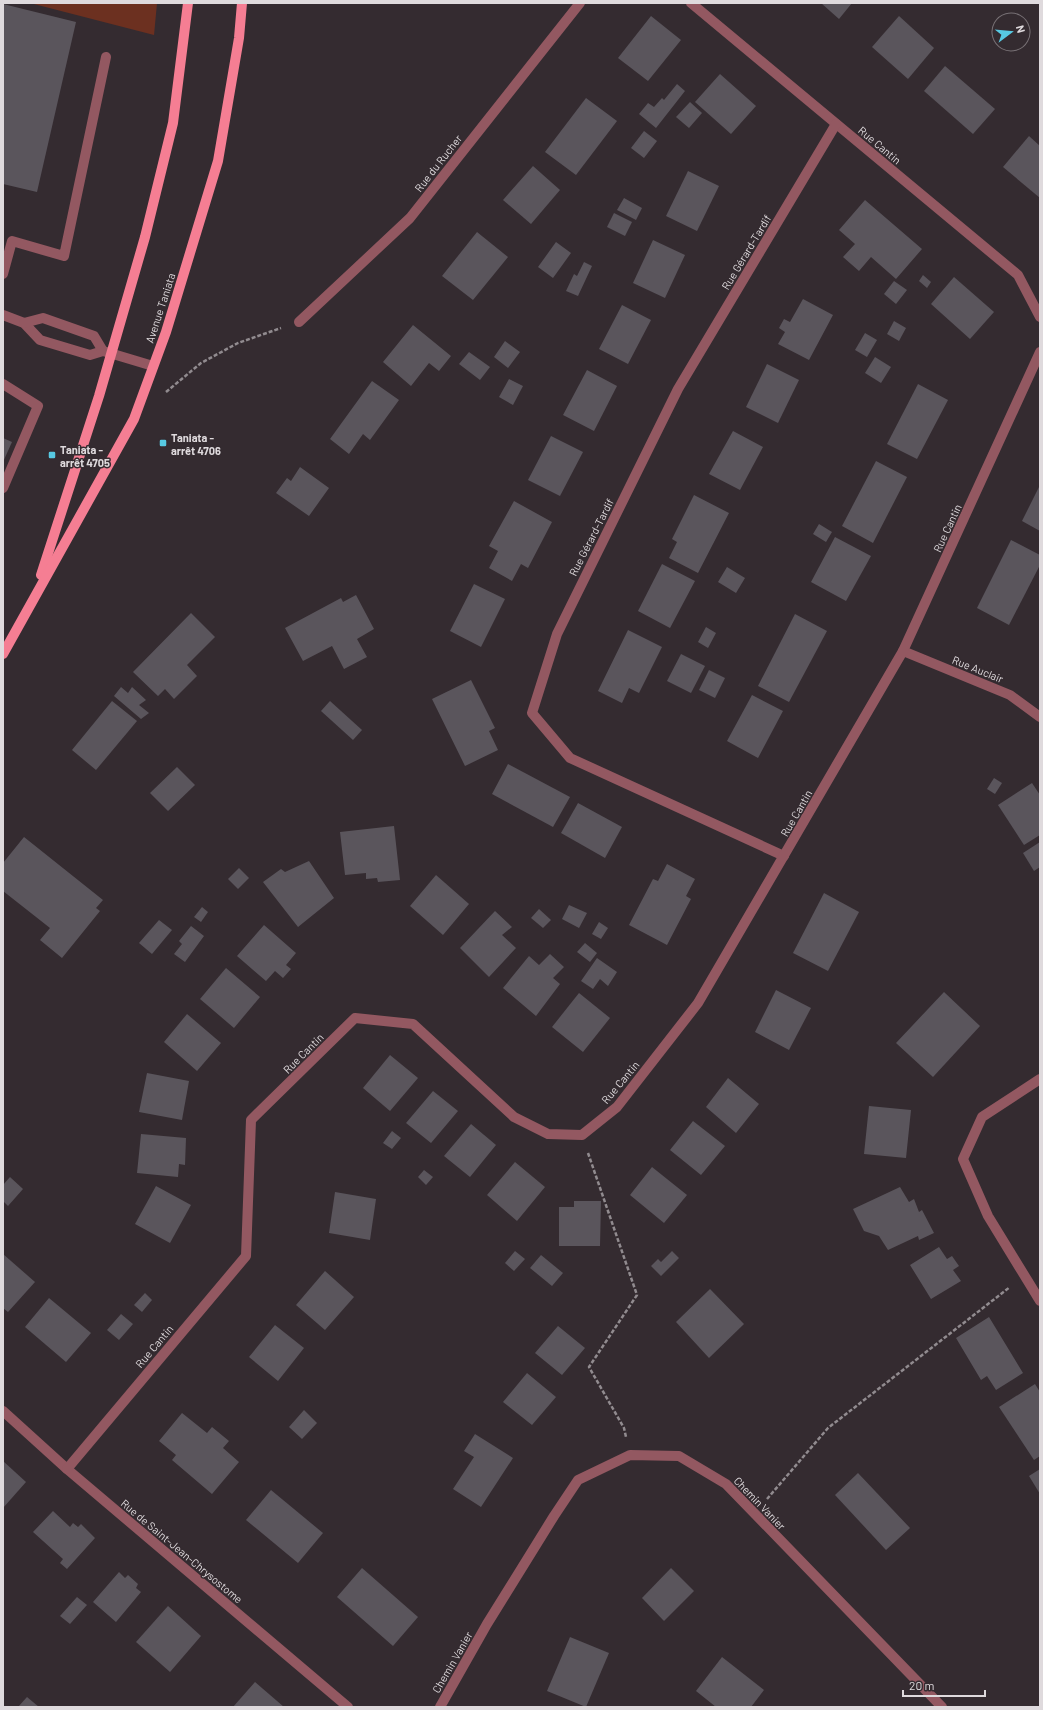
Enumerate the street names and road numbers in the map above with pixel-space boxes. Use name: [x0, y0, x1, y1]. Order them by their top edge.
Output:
street label: Rue Cantin: [856, 123, 904, 167]
street label: Rue du Rucher: [412, 132, 464, 194]
street label: Rue Gérard-Tardif: [719, 212, 773, 292]
street label: Avenue Taniata: [143, 271, 177, 345]
street label: Rue Gérard-Tardif: [566, 496, 616, 578]
street label: Rue Cantin: [930, 502, 964, 554]
street label: Rue Auclair: [951, 653, 1005, 685]
street label: Rue Cantin: [777, 787, 815, 839]
street label: Rue Cantin: [280, 1030, 326, 1076]
street label: Rue Cantin: [598, 1058, 642, 1106]
street label: Rue Cantin: [132, 1322, 176, 1370]
street label: Chemin Vanier: [731, 1474, 789, 1532]
street label: Rue de Saint-Jean-Chrysostome: [119, 1496, 245, 1606]
street label: Chemin Vanier: [429, 1629, 475, 1695]

